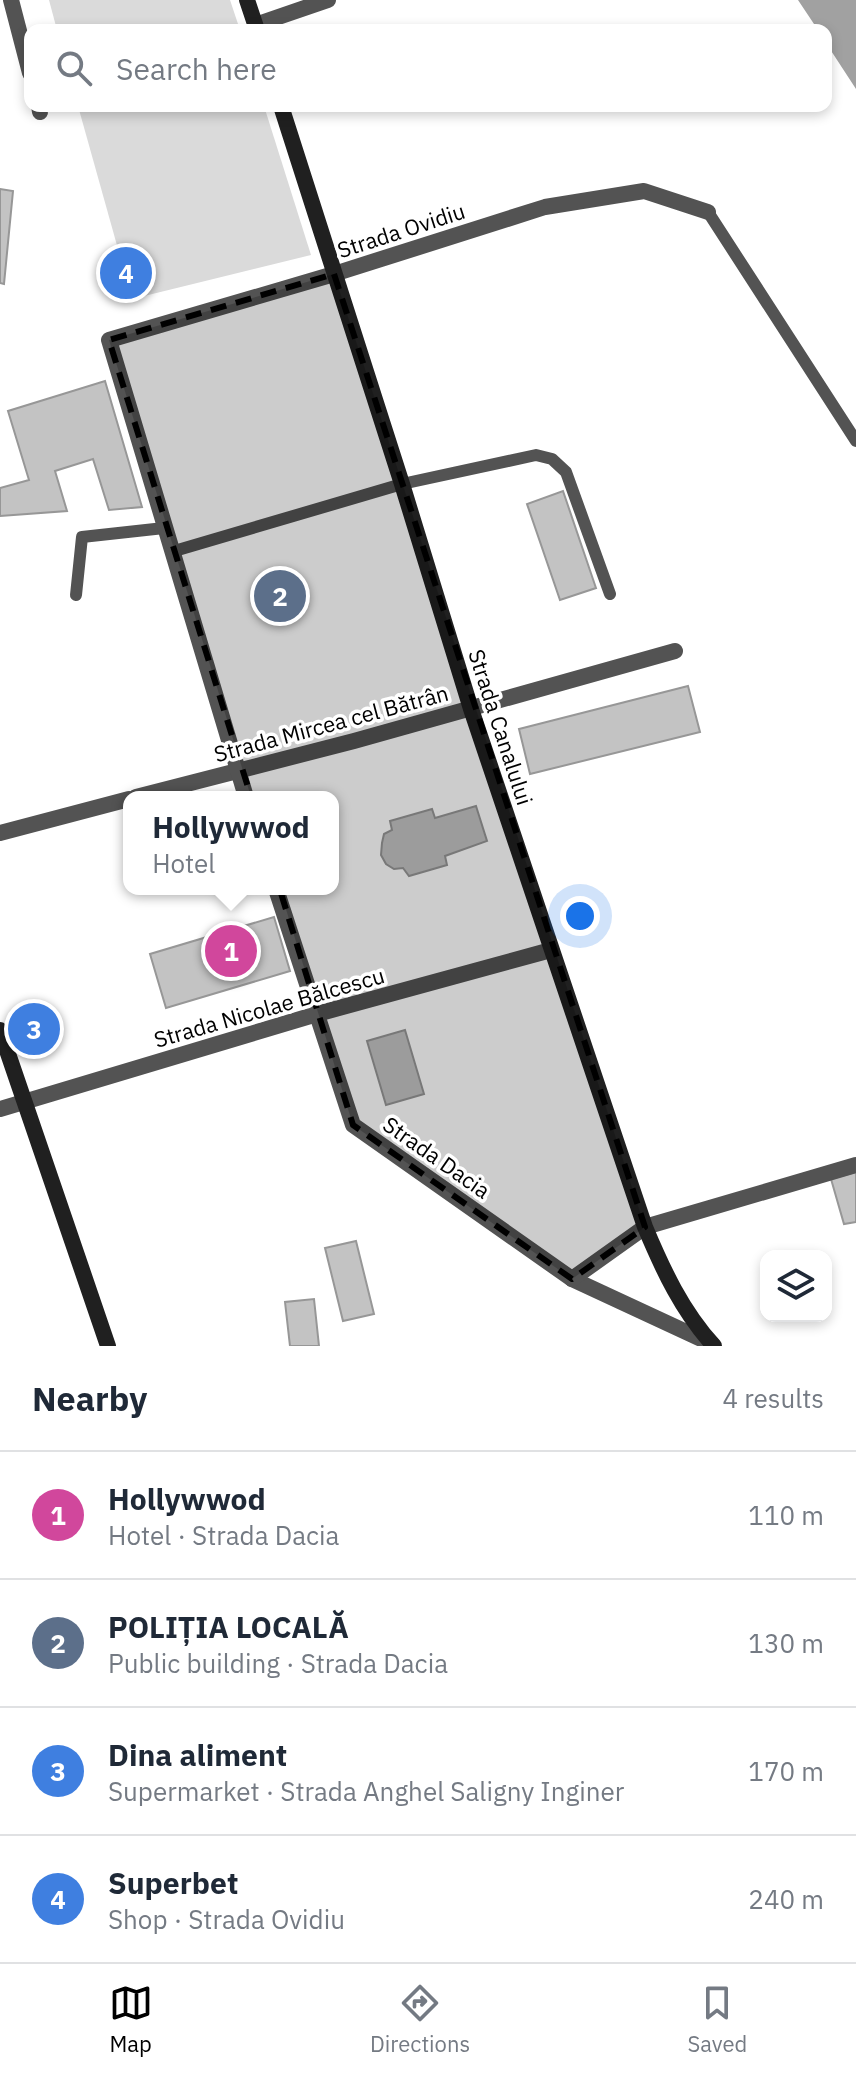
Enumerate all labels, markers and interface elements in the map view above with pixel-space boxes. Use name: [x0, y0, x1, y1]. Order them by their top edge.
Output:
search box: [24, 24, 832, 112]
icon: search: [52, 46, 96, 90]
text: Search here: [116, 49, 277, 88]
street label: Strada Ovidiu: [333, 196, 469, 264]
pin: 4: [100, 243, 152, 303]
pin: 2: [254, 566, 306, 626]
street label: Strada Canalului: [462, 645, 540, 809]
street label: Strada Mircea cel Bătrân: [211, 678, 451, 768]
popup: [123, 791, 339, 895]
text: Hollywwod: [152, 807, 310, 846]
text: Hotel: [152, 846, 215, 880]
your location: [560, 896, 600, 936]
pin: 1: [205, 921, 257, 981]
street label: Strada Nicolae Bălcescu: [150, 960, 388, 1054]
pin: 3: [8, 999, 60, 1059]
street label: Strada Dacia: [378, 1109, 497, 1205]
map controls: [760, 1250, 832, 1322]
button: layers: [760, 1250, 832, 1322]
text: Nearby: [32, 1376, 147, 1420]
text: 4 results: [722, 1381, 824, 1415]
text: Hollywwod: [108, 1479, 266, 1518]
text: 1: [50, 1498, 66, 1532]
text: 110 m: [748, 1498, 824, 1532]
text: Hotel · Strada Dacia: [108, 1518, 340, 1552]
text: POLIȚIA LOCALĂ: [108, 1607, 349, 1646]
text: 2: [50, 1626, 66, 1660]
text: 130 m: [748, 1626, 824, 1660]
text: Public building · Strada Dacia: [108, 1646, 448, 1680]
text: Dina aliment: [108, 1735, 287, 1774]
text: 3: [50, 1754, 66, 1788]
text: 170 m: [748, 1754, 824, 1788]
text: Supermarket · Strada Anghel Saligny Inginer: [108, 1774, 624, 1808]
text: Superbet: [108, 1863, 238, 1902]
text: 4: [50, 1882, 66, 1916]
text: 240 m: [748, 1882, 824, 1916]
text: Shop · Strada Ovidiu: [108, 1902, 345, 1936]
tab: Map: [109, 1981, 153, 2058]
tab: Directions: [370, 1981, 470, 2058]
tab: Saved: [687, 1981, 747, 2058]

